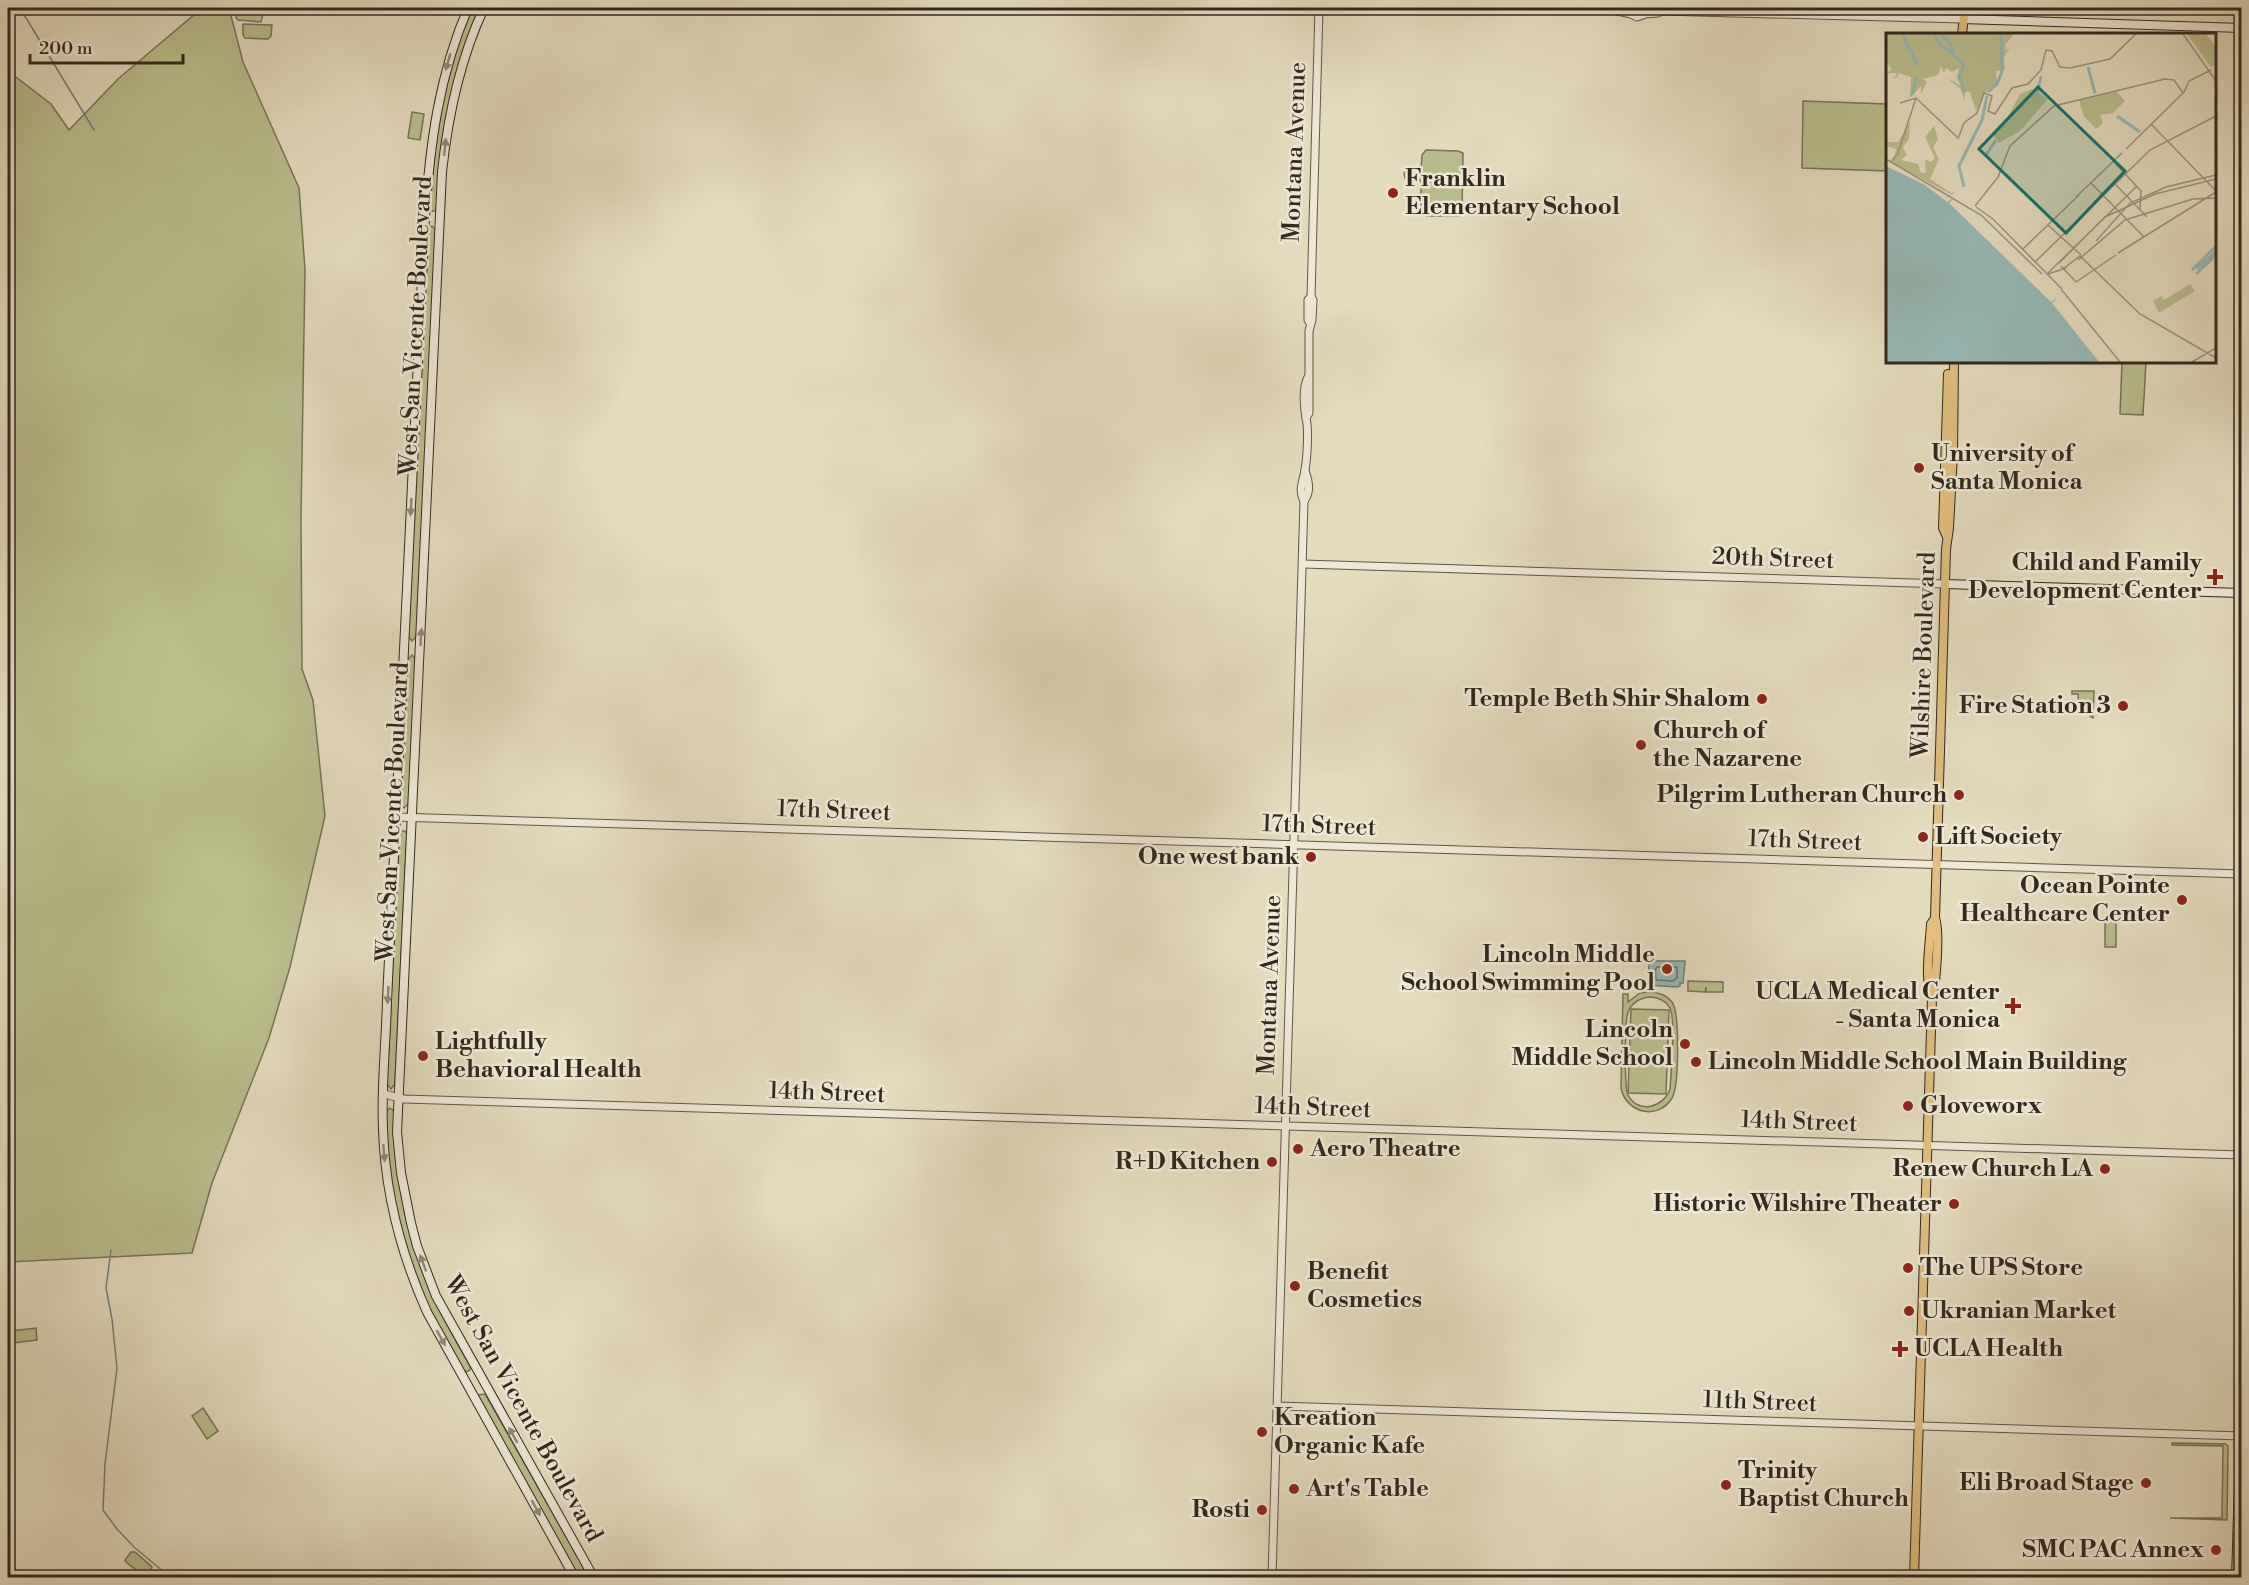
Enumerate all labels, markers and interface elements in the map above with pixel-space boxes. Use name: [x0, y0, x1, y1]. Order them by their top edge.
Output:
scale bar: [30, 27, 183, 65]
inset map: [1886, 33, 2216, 363]
text: 200 m: [39, 37, 93, 60]
one-way arrow: [443, 53, 452, 71]
street label: Montana Avenue: [1277, 61, 1313, 243]
one-way arrow: [440, 137, 450, 156]
place label: Franklin Elementary School: [1405, 164, 1620, 222]
street label: West San Vicente Boulevard: [393, 175, 439, 478]
marker: Franklin Elementary School: [1386, 186, 1400, 200]
place label: University of Santa Monica: [1931, 439, 2084, 497]
marker: University of Santa Monica: [1912, 461, 1926, 475]
one-way arrow: [407, 497, 416, 516]
street label: 20th Street: [1711, 542, 1835, 576]
place label: Child and Family Development Center: [1968, 548, 2203, 606]
street label: Wilshire Boulevard: [1905, 551, 1943, 760]
marker: Child and Family Development Center: [2206, 568, 2224, 586]
one-way arrow: [416, 628, 425, 647]
street label: West San Vicente Boulevard: [370, 661, 416, 964]
place label: Temple Beth Shir Shalom: [1464, 684, 1750, 714]
place label: Fire Station 3: [1959, 691, 2111, 721]
marker: Temple Beth Shir Shalom: [1755, 692, 1769, 706]
marker: Fire Station 3: [2116, 699, 2130, 713]
place label: Church of the Nazarene: [1653, 716, 1802, 774]
marker: Church of the Nazarene: [1634, 738, 1648, 752]
place label: Pilgrim Lutheran Church: [1657, 780, 1947, 810]
marker: Pilgrim Lutheran Church: [1952, 788, 1966, 802]
street label: 17th Street: [776, 794, 892, 828]
street label: 17th Street: [1261, 809, 1377, 843]
place label: Lift Society: [1935, 822, 2063, 852]
street label: 17th Street: [1747, 824, 1863, 858]
marker: Lift Society: [1916, 830, 1930, 844]
place label: One west bank: [1138, 842, 1300, 872]
marker: One west bank: [1304, 850, 1318, 864]
place label: Ocean Pointe Healthcare Center: [1960, 871, 2170, 929]
marker: Ocean Pointe Healthcare Center: [2175, 893, 2189, 907]
street label: Montana Avenue: [1252, 894, 1288, 1076]
place label: Lincoln Middle School Swimming Pool: [1401, 940, 1655, 998]
marker: Lincoln Middle School Swimming Pool: [1660, 962, 1674, 976]
place label: UCLA Medical Center - Santa Monica: [1755, 977, 2001, 1035]
one-way arrow: [383, 986, 392, 1005]
marker: UCLA Medical Center - Santa Monica: [2004, 997, 2022, 1015]
place label: Lincoln Middle School: [1511, 1015, 1673, 1073]
place label: Lightfully Behavioral Health: [435, 1027, 642, 1085]
marker: Lincoln Middle School: [1678, 1037, 1692, 1051]
place label: Lincoln Middle School Main Building: [1708, 1047, 2128, 1077]
marker: Lightfully Behavioral Health: [416, 1049, 430, 1063]
marker: Lincoln Middle School Main Building: [1689, 1055, 1703, 1069]
street label: 14th Street: [768, 1076, 886, 1110]
street label: 14th Street: [1254, 1091, 1372, 1125]
place label: Gloveworx: [1920, 1091, 2042, 1121]
marker: Gloveworx: [1901, 1099, 1915, 1113]
street label: 14th Street: [1740, 1105, 1858, 1139]
place label: Aero Theatre: [1309, 1134, 1461, 1164]
marker: Aero Theatre: [1291, 1142, 1305, 1156]
one-way arrow: [380, 1143, 389, 1162]
place label: R+D Kitchen: [1115, 1147, 1260, 1177]
place label: Renew Church LA: [1893, 1154, 2094, 1184]
marker: R+D Kitchen: [1265, 1155, 1279, 1169]
marker: Renew Church LA: [2098, 1162, 2112, 1176]
place label: Historic Wilshire Theater: [1653, 1189, 1942, 1219]
marker: Historic Wilshire Theater: [1947, 1197, 1961, 1211]
place label: The UPS Store: [1920, 1253, 2083, 1283]
one-way arrow: [417, 1254, 427, 1272]
place label: Benefit Cosmetics: [1307, 1257, 1422, 1315]
marker: The UPS Store: [1901, 1261, 1915, 1275]
street label: West San Vicente Boulevard: [437, 1270, 609, 1548]
marker: Benefit Cosmetics: [1288, 1279, 1302, 1293]
place label: Ukranian Market: [1921, 1296, 2117, 1326]
marker: Ukranian Market: [1902, 1304, 1916, 1318]
one-way arrow: [436, 1329, 446, 1346]
place label: UCLA Health: [1914, 1334, 2063, 1364]
marker: UCLA Health: [1891, 1340, 1909, 1358]
street label: 11th Street: [1702, 1385, 1818, 1419]
place label: Kreation Organic Kafe: [1274, 1403, 1425, 1461]
marker: Kreation Organic Kafe: [1255, 1425, 1269, 1439]
one-way arrow: [508, 1427, 518, 1444]
place label: Trinity Baptist Church: [1738, 1456, 1909, 1514]
place label: Eli Broad Stage: [1959, 1468, 2134, 1498]
place label: Art's Table: [1305, 1474, 1429, 1504]
marker: Eli Broad Stage: [2139, 1476, 2153, 1490]
marker: Trinity Baptist Church: [1719, 1478, 1733, 1492]
marker: Art's Table: [1287, 1482, 1301, 1496]
place label: Rosti: [1192, 1495, 1250, 1525]
one-way arrow: [531, 1500, 541, 1517]
marker: Rosti: [1255, 1503, 1269, 1517]
place label: SMC PAC Annex: [2022, 1535, 2204, 1565]
marker: SMC PAC Annex: [2209, 1543, 2223, 1557]

